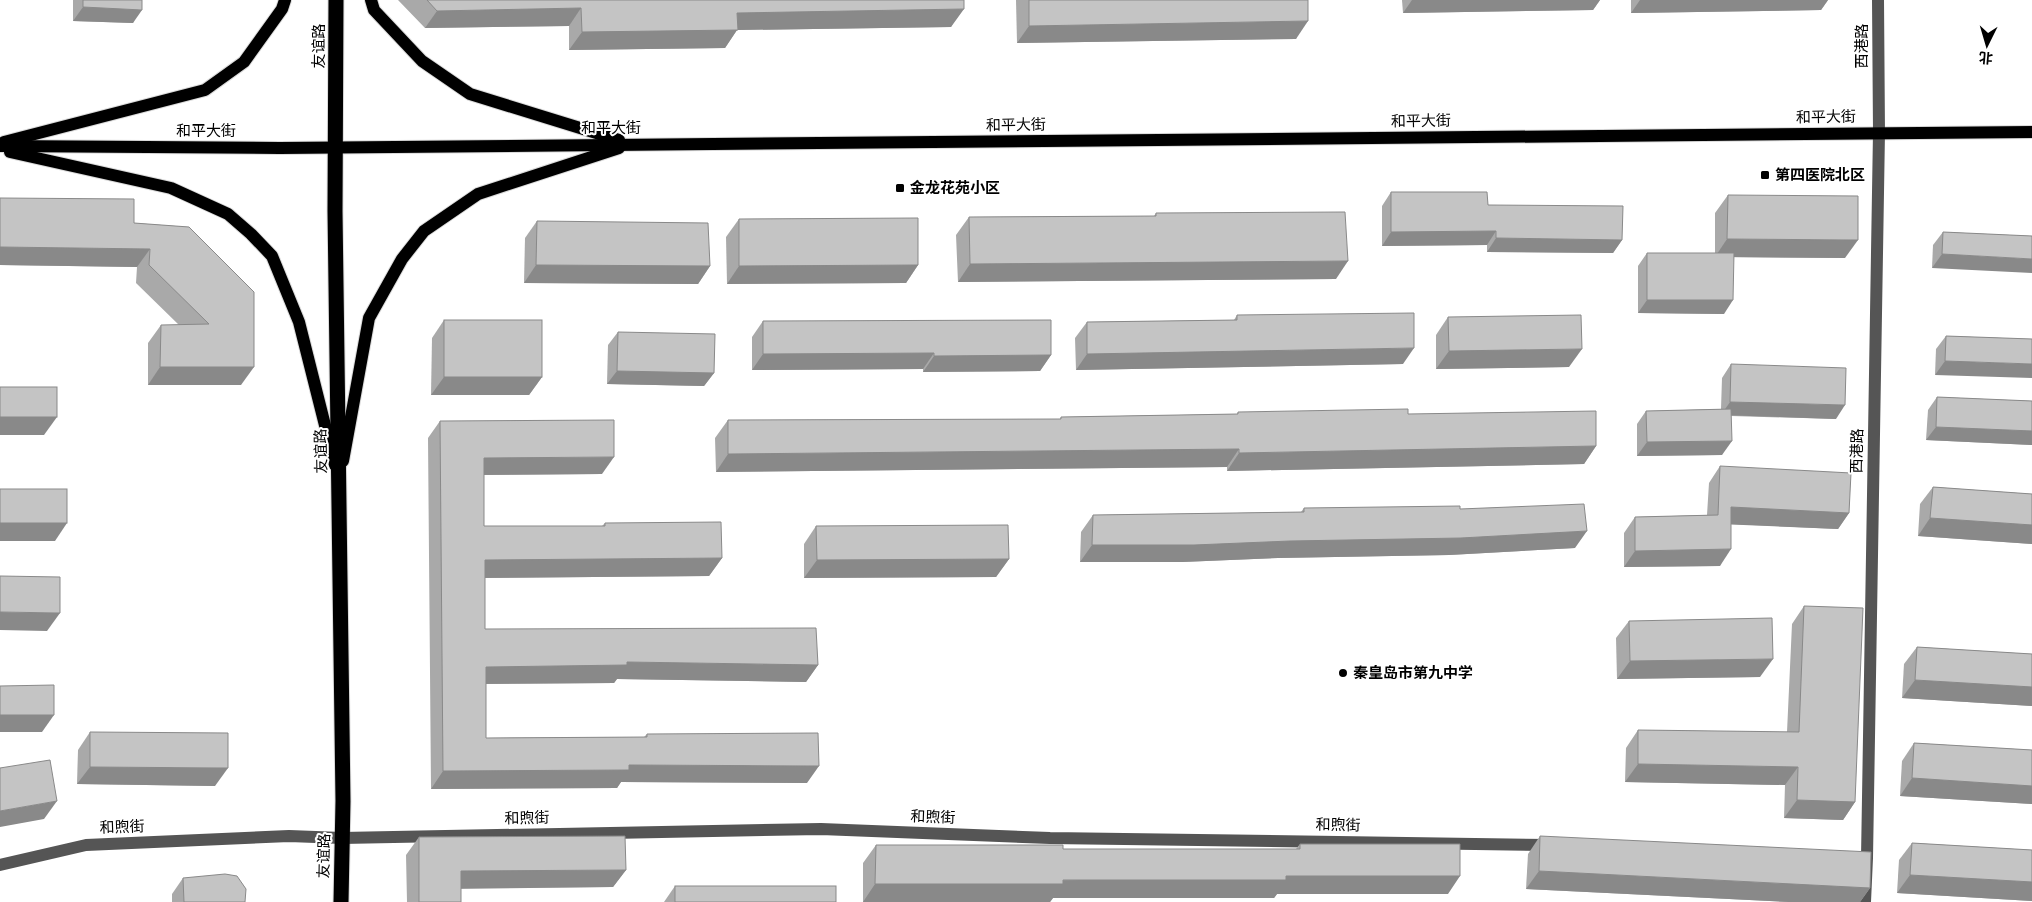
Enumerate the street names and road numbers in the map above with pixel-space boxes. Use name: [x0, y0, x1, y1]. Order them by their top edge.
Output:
street label: 友谊路: [310, 23, 328, 69]
street label: 西港路: [1853, 23, 1871, 69]
street label: 和平大街: [1796, 107, 1856, 127]
street label: 和平大街: [1391, 111, 1451, 131]
street label: 和平大街: [986, 115, 1046, 135]
street label: 和平大街: [581, 119, 641, 137]
street label: 和平大街: [176, 122, 236, 140]
street label: 友谊路: [312, 428, 330, 474]
street label: 西港路: [1848, 428, 1866, 474]
street label: 和煦街: [910, 807, 956, 827]
street label: 和煦街: [504, 809, 550, 827]
street label: 和煦街: [1315, 816, 1361, 834]
street label: 和煦街: [99, 817, 145, 837]
street label: 友谊路: [315, 833, 333, 879]

